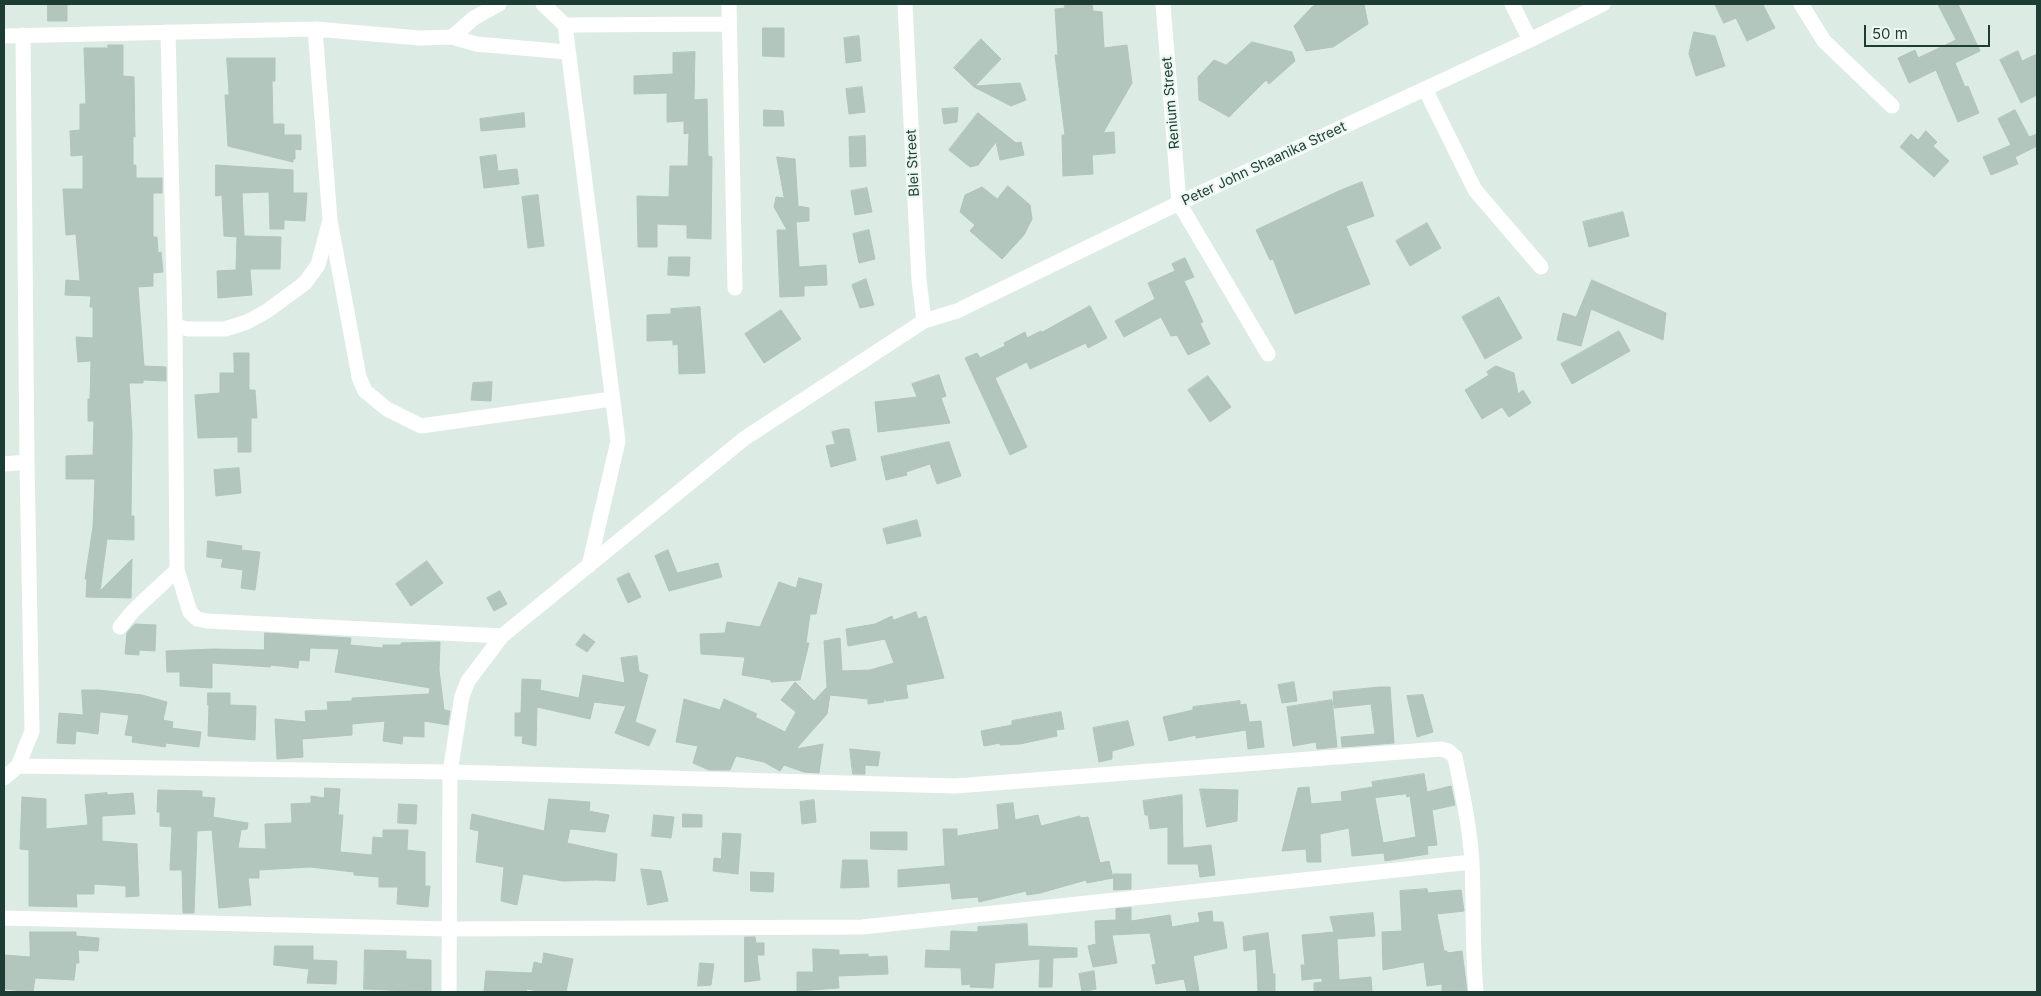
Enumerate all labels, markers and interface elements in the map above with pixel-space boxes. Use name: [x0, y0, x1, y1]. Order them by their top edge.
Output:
scale bar: [1866, 15, 1992, 47]
text: 50 m: [1872, 24, 1908, 43]
street label: Renium Street: [1159, 56, 1183, 150]
street label: Peter John Shaanika Street: [1179, 118, 1349, 210]
street label: Blei Street: [903, 129, 923, 197]

